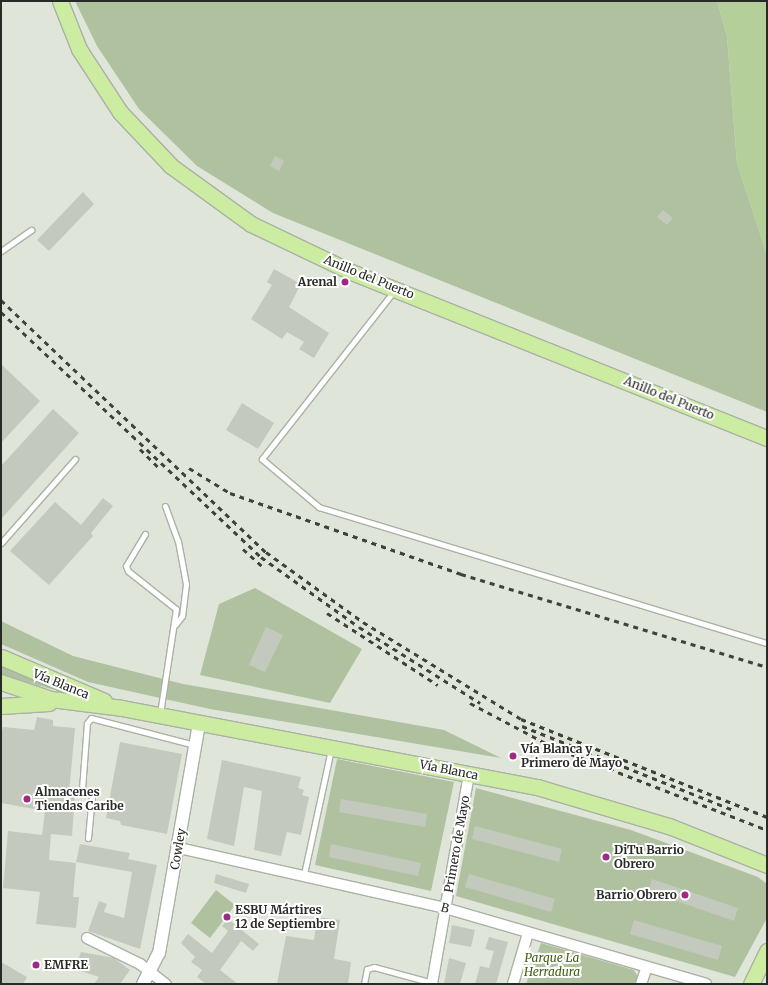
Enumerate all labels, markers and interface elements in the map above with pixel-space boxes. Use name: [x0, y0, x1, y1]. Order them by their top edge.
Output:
street label: Anillo del Puerto: [322, 252, 416, 302]
place label: Arenal: [298, 275, 337, 289]
marker: Arenal: [340, 277, 350, 287]
street label: Anillo del Puerto: [622, 373, 716, 423]
street label: Vía Blanca: [31, 666, 91, 702]
place label: Vía Blanca y Primero de Mayo: [521, 742, 622, 770]
marker: Vía Blanca y Primero de Mayo: [508, 751, 518, 761]
street label: Vía Blanca: [418, 757, 480, 783]
place label: Almacenes Tiendas Caribe: [35, 785, 124, 813]
marker: Almacenes Tiendas Caribe: [22, 794, 32, 804]
street label: Primero de Mayo: [441, 794, 473, 894]
street label: Cowley: [167, 827, 189, 871]
place label: DiTu Barrio Obrero: [614, 843, 684, 871]
marker: DiTu Barrio Obrero: [601, 852, 611, 862]
place label: Barrio Obrero: [596, 888, 677, 902]
marker: Barrio Obrero: [680, 890, 690, 900]
street label: B: [439, 900, 451, 916]
place label: ESBU Mártires 12 de Septiembre: [235, 903, 335, 931]
marker: ESBU Mártires 12 de Septiembre: [222, 912, 232, 922]
park label: Parque La Herradura: [524, 951, 580, 979]
place label: EMFRE: [44, 958, 88, 972]
marker: EMFRE: [31, 960, 41, 970]

